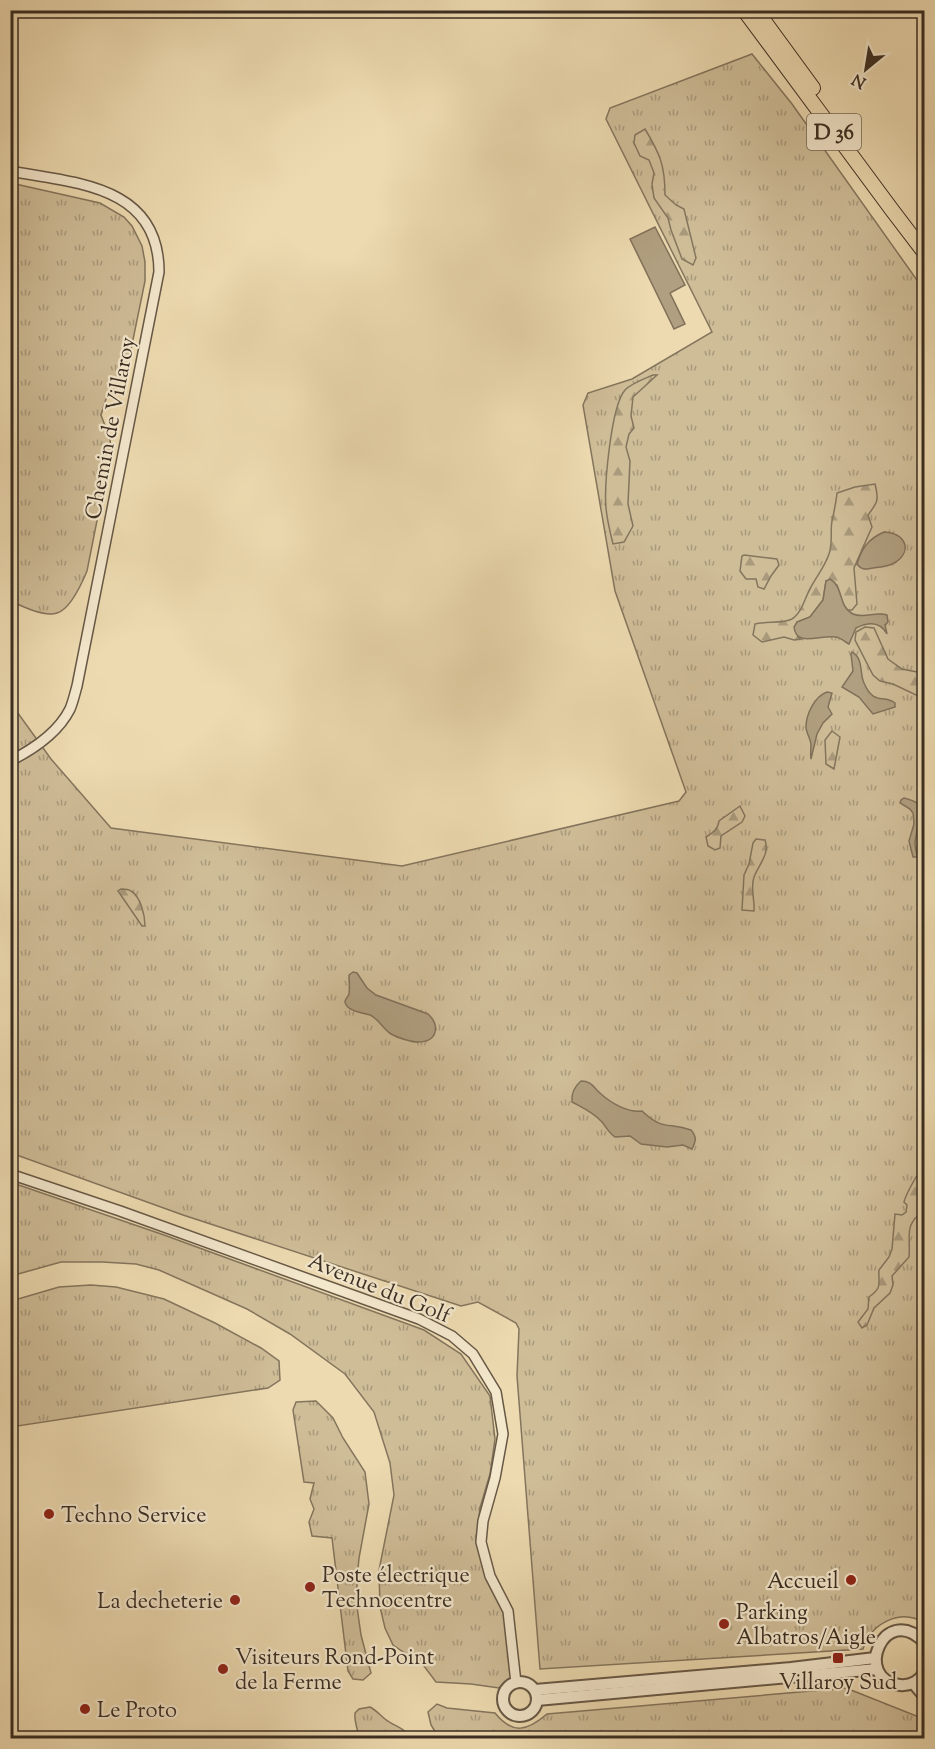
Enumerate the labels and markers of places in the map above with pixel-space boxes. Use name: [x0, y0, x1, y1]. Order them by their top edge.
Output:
place label: Techno Service: [61, 1501, 207, 1533]
marker: Techno Service: [42, 1507, 56, 1521]
place label: Poste électrique Technocentre: [322, 1561, 470, 1618]
place label: Accueil: [767, 1567, 839, 1599]
marker: Accueil: [844, 1573, 858, 1587]
marker: Poste électrique Technocentre: [303, 1580, 317, 1594]
place label: La decheterie: [97, 1587, 223, 1619]
marker: La decheterie: [228, 1593, 242, 1607]
place label: Parking Albatros/Aigle: [736, 1598, 876, 1655]
marker: Parking Albatros/Aigle: [717, 1617, 731, 1631]
place label: Visiteurs Rond-Point de la Ferme: [235, 1643, 435, 1700]
marker: Villaroy Sud: [831, 1651, 845, 1665]
marker: Visiteurs Rond-Point de la Ferme: [216, 1662, 230, 1676]
place label: Villaroy Sud: [779, 1668, 897, 1700]
place label: Le Proto: [97, 1696, 177, 1728]
marker: Le Proto: [78, 1702, 92, 1716]

